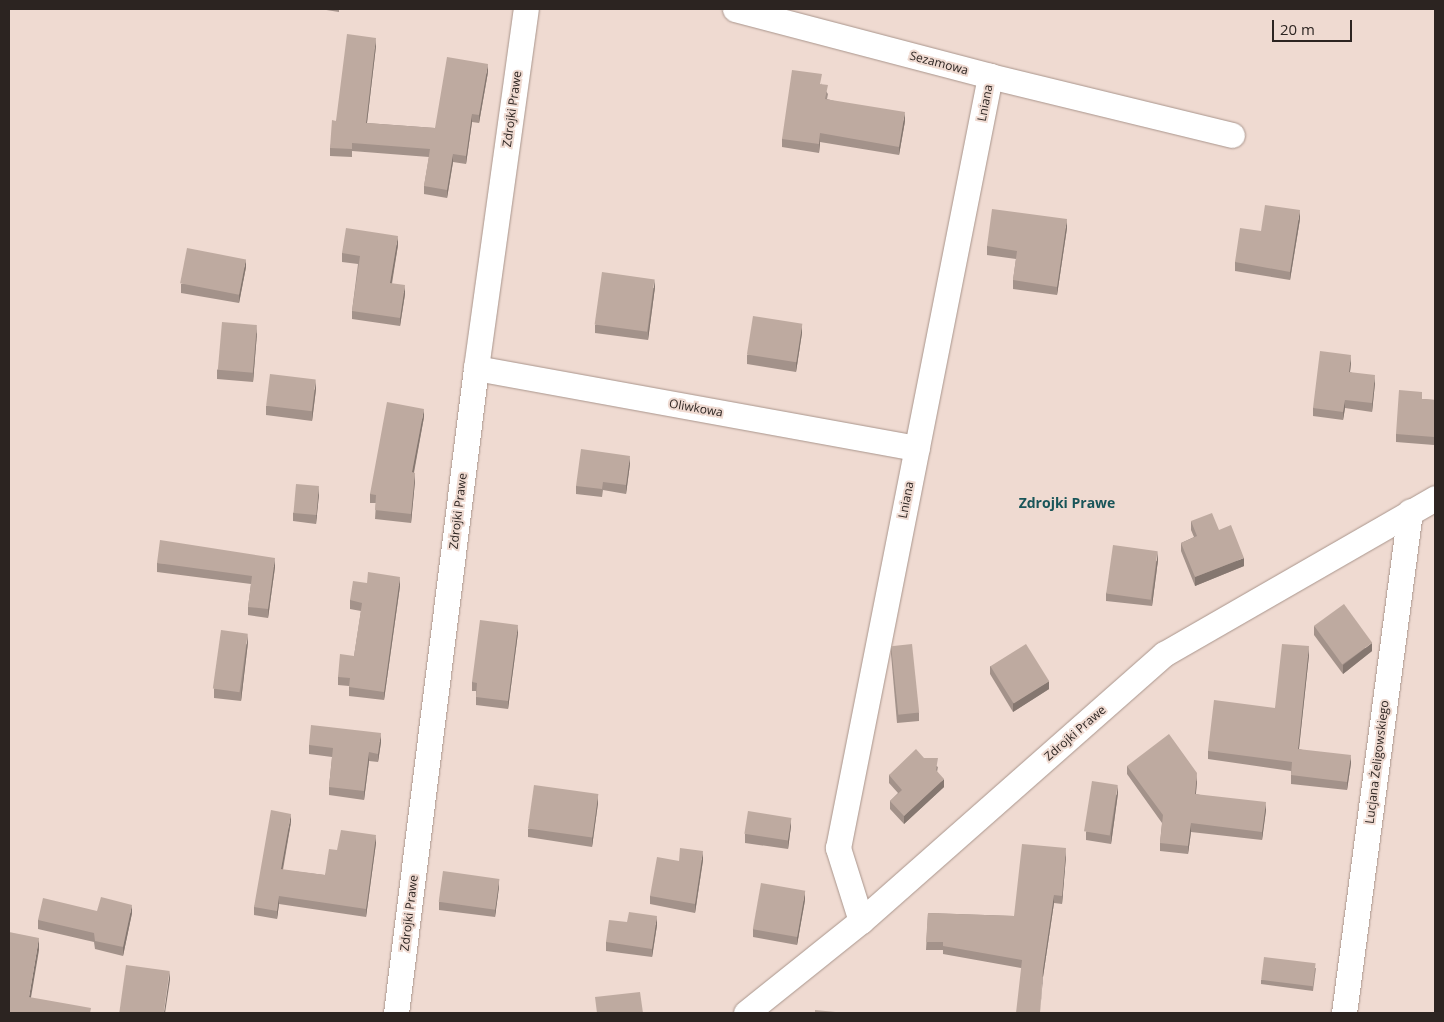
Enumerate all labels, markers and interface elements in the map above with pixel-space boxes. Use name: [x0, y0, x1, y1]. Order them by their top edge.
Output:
scale bar: [1274, 10, 1354, 42]
text: 20 m: [1280, 19, 1315, 39]
street label: Sezamowa: [908, 48, 970, 78]
street label: Zdrojki Prawe: [500, 70, 524, 148]
street label: Lniana: [974, 83, 996, 123]
street label: Oliwkowa: [668, 396, 724, 420]
street label: Zdrojki Prawe: [446, 472, 470, 550]
street label: Lniana: [895, 480, 917, 520]
district label: Zdrojki Prawe: [1019, 495, 1115, 511]
street label: Lucjana Żeligowskiego: [1362, 699, 1392, 825]
street label: Zdrojki Prawe: [1041, 702, 1109, 764]
street label: Zdrojki Prawe: [397, 874, 421, 952]

